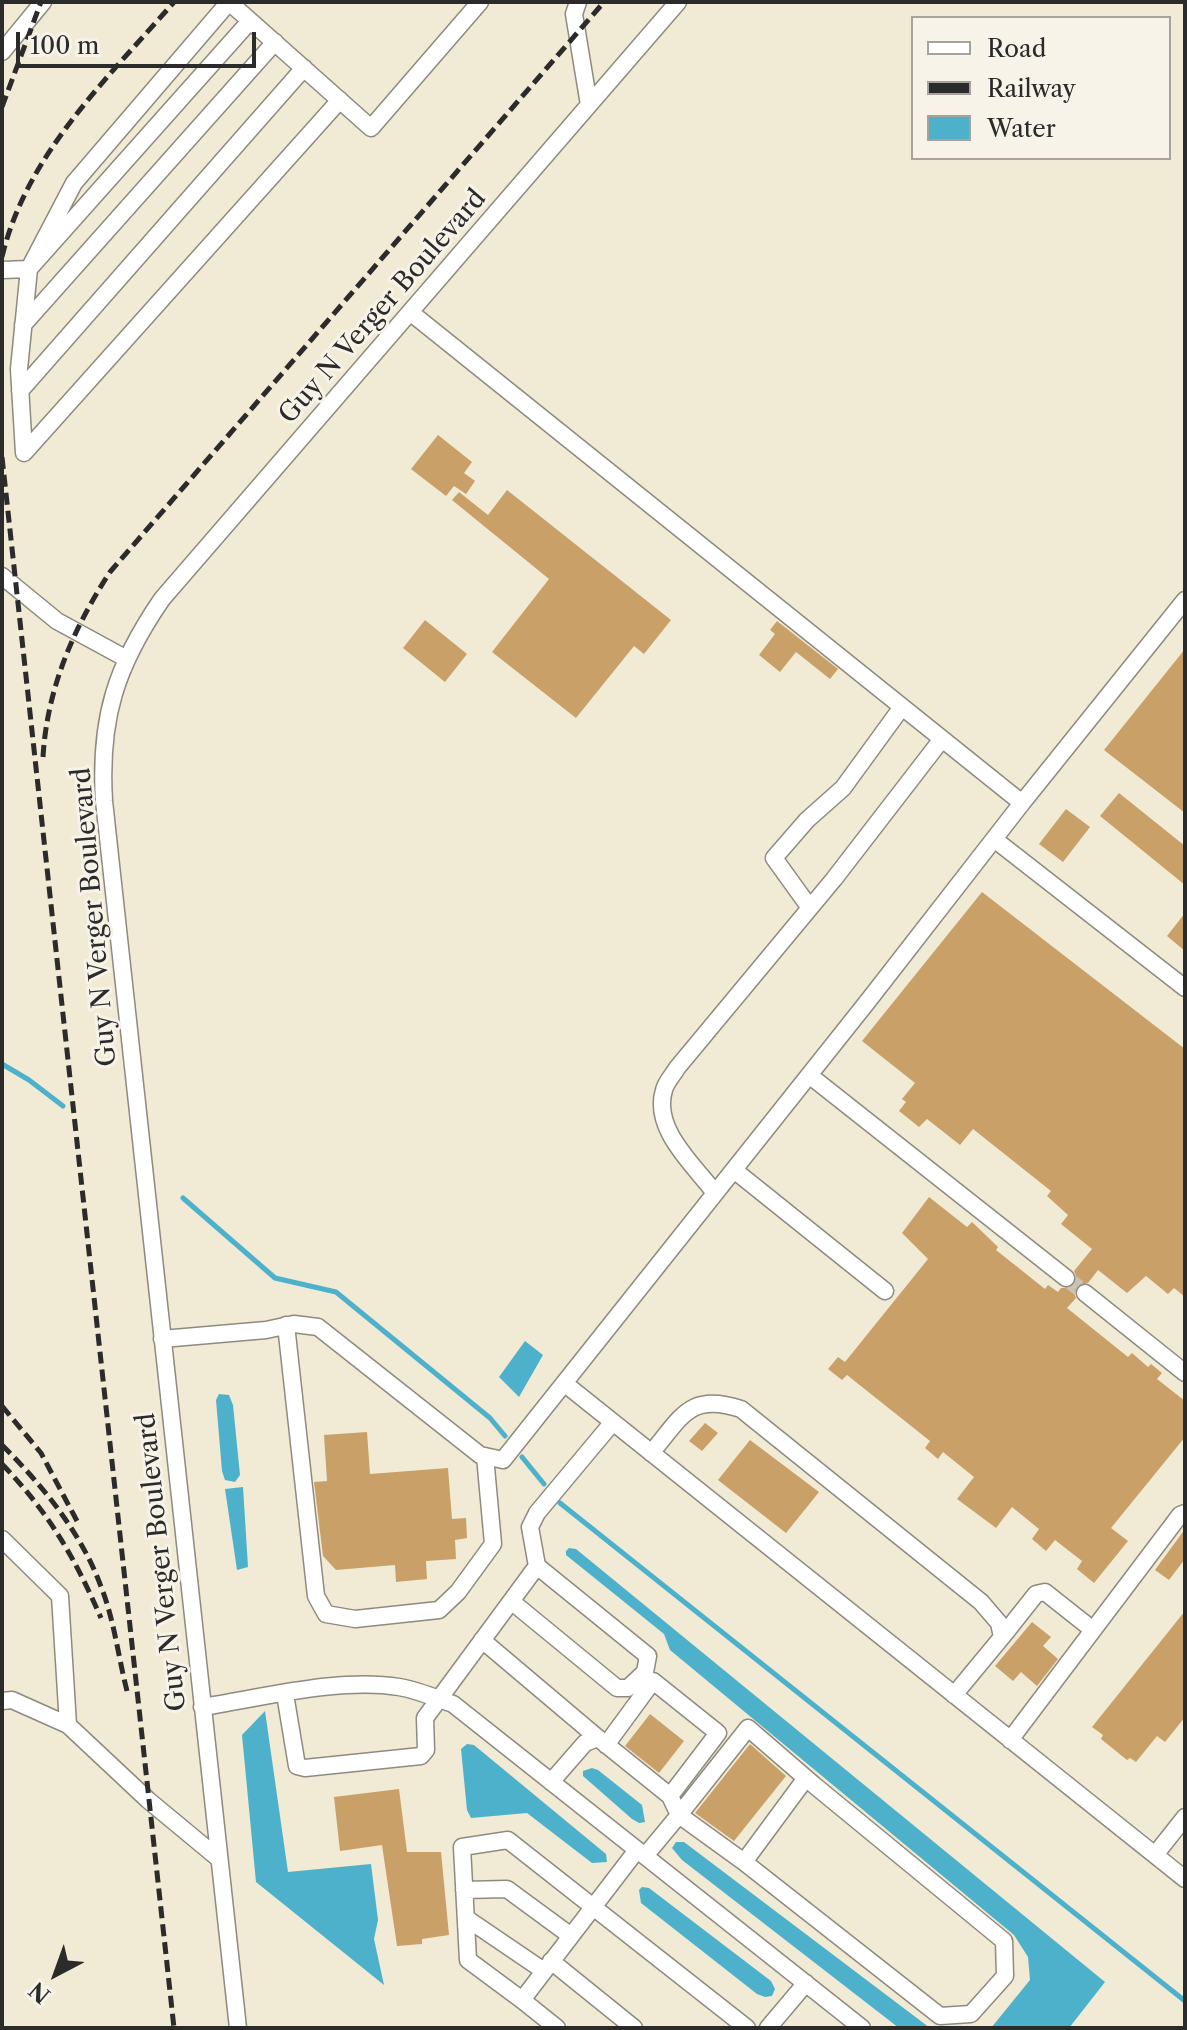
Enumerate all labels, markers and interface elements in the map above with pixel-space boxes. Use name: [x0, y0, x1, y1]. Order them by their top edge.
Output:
scale bar: [20, 16, 260, 66]
legend: [911, 16, 1171, 160]
text: 100 m: [30, 31, 99, 60]
text: Road: [987, 34, 1046, 63]
text: Railway: [987, 74, 1076, 103]
text: Water: [987, 114, 1056, 143]
street label: Guy N Verger Boulevard: [273, 184, 493, 430]
street label: Guy N Verger Boulevard: [66, 766, 124, 1068]
street label: Guy N Verger Boulevard: [131, 1411, 193, 1713]
north arrow: [16, 1934, 96, 2014]
text: N: [24, 1976, 56, 2009]

